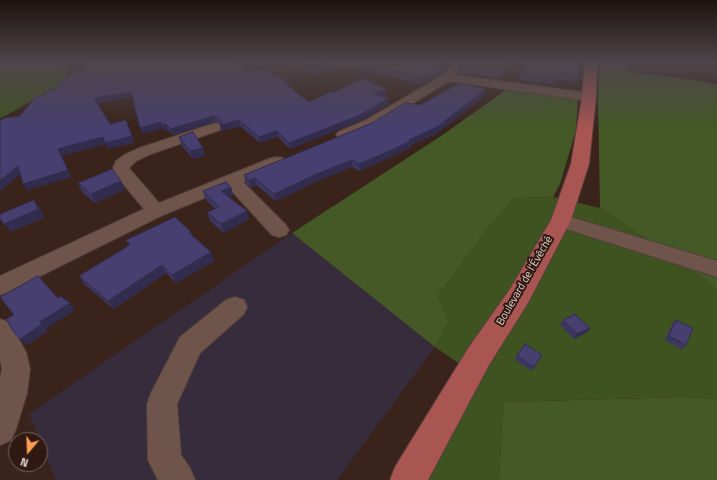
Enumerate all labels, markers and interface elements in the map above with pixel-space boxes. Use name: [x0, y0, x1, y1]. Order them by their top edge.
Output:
street label: Boulevard de l'Évêché: [494, 234, 556, 328]
north arrow: [8, 432, 48, 472]
text: N: [18, 454, 31, 471]

